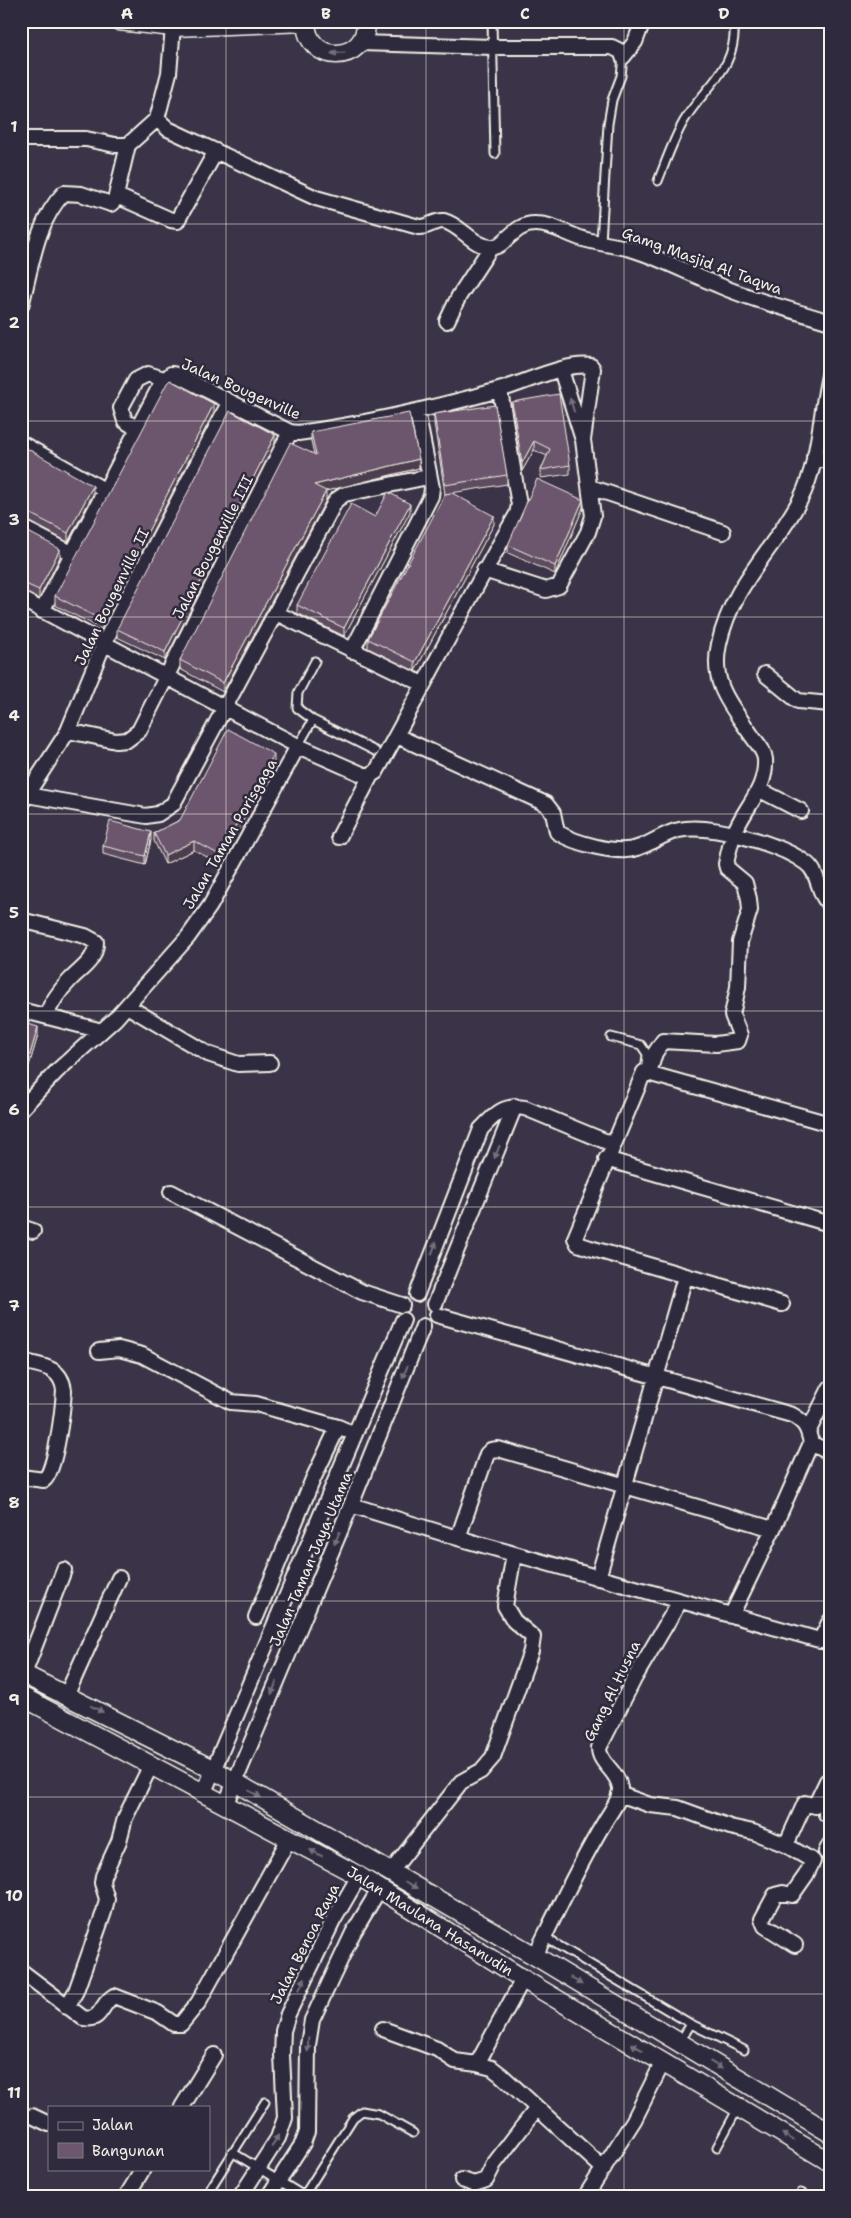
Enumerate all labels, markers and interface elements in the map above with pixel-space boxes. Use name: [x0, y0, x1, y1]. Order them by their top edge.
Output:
text: A: [121, 3, 133, 24]
text: B: [321, 3, 331, 24]
text: C: [520, 3, 530, 24]
text: D: [718, 3, 730, 24]
one-way arrow: [330, 50, 346, 58]
text: 1: [10, 116, 18, 137]
street label: Gamg Masjid Al Taqwa: [619, 223, 786, 300]
text: 2: [8, 312, 20, 333]
street label: Jalan Bougenville: [178, 354, 304, 424]
one-way arrow: [568, 398, 575, 413]
street label: Jalan Bougenville III: [168, 472, 258, 622]
text: 3: [8, 509, 20, 530]
street label: Jalan Bougenville II: [70, 525, 154, 669]
text: 4: [8, 705, 20, 726]
street label: Jalan Taman Porisgaga: [179, 754, 282, 913]
text: 5: [9, 902, 19, 923]
text: 6: [8, 1099, 20, 1120]
one-way arrow: [493, 1144, 500, 1159]
one-way arrow: [431, 1241, 438, 1256]
text: 7: [8, 1295, 20, 1316]
one-way arrow: [401, 1365, 409, 1380]
street label: Jalan Taman Jaya Utama: [265, 1468, 357, 1649]
text: 8: [8, 1492, 20, 1513]
one-way arrow: [333, 1531, 341, 1546]
street label: Gang Al Husna: [579, 1637, 645, 1745]
one-way arrow: [270, 1681, 278, 1695]
text: 9: [8, 1689, 20, 1710]
one-way arrow: [89, 1705, 104, 1713]
one-way arrow: [249, 1790, 262, 1799]
one-way arrow: [309, 1849, 323, 1857]
street label: Jalan Maulana Hasanudin: [343, 1861, 517, 1981]
street label: Jalan Benoa Raya: [266, 1880, 344, 2008]
one-way arrow: [404, 1880, 417, 1889]
text: 10: [5, 1885, 23, 1906]
one-way arrow: [298, 1977, 306, 1991]
one-way arrow: [570, 1977, 583, 1986]
one-way arrow: [304, 2038, 312, 2054]
one-way arrow: [630, 2042, 643, 2051]
one-way arrow: [709, 2061, 722, 2070]
text: 11: [7, 2082, 21, 2103]
legend: [48, 2106, 210, 2170]
text: Jalan: [92, 2115, 133, 2135]
one-way arrow: [271, 2133, 279, 2148]
one-way arrow: [781, 2133, 794, 2142]
text: Bangunan: [92, 2141, 164, 2161]

